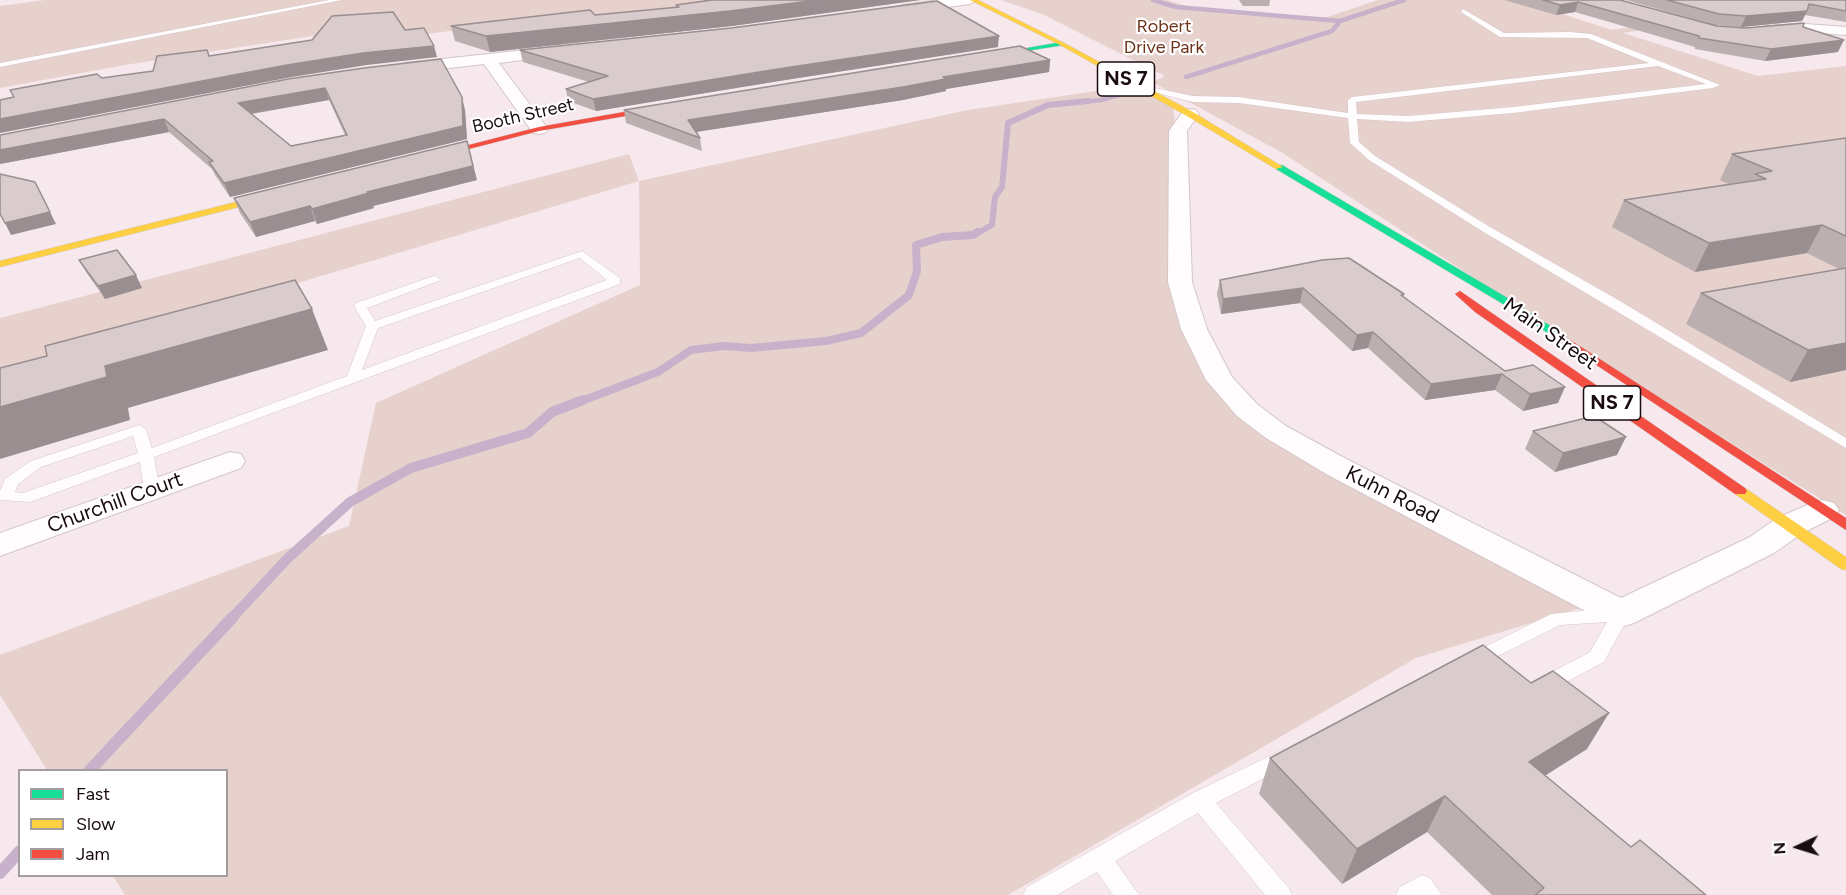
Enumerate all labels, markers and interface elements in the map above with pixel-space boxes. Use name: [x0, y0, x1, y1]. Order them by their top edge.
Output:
park label: Robert Drive Park: [1124, 16, 1204, 58]
road number: NS 7: [1098, 62, 1154, 96]
street label: Booth Street: [470, 94, 576, 138]
street label: Main Street: [1498, 292, 1602, 376]
road number: NS 7: [1584, 386, 1640, 420]
street label: Kuhn Road: [1341, 461, 1443, 529]
street label: Churchill Court: [44, 467, 186, 539]
legend: [18, 769, 228, 877]
text: Fast: [76, 783, 110, 805]
text: Slow: [76, 813, 115, 835]
north arrow: [1768, 817, 1828, 877]
text: N: [1770, 841, 1789, 855]
text: Jam: [76, 843, 110, 865]

